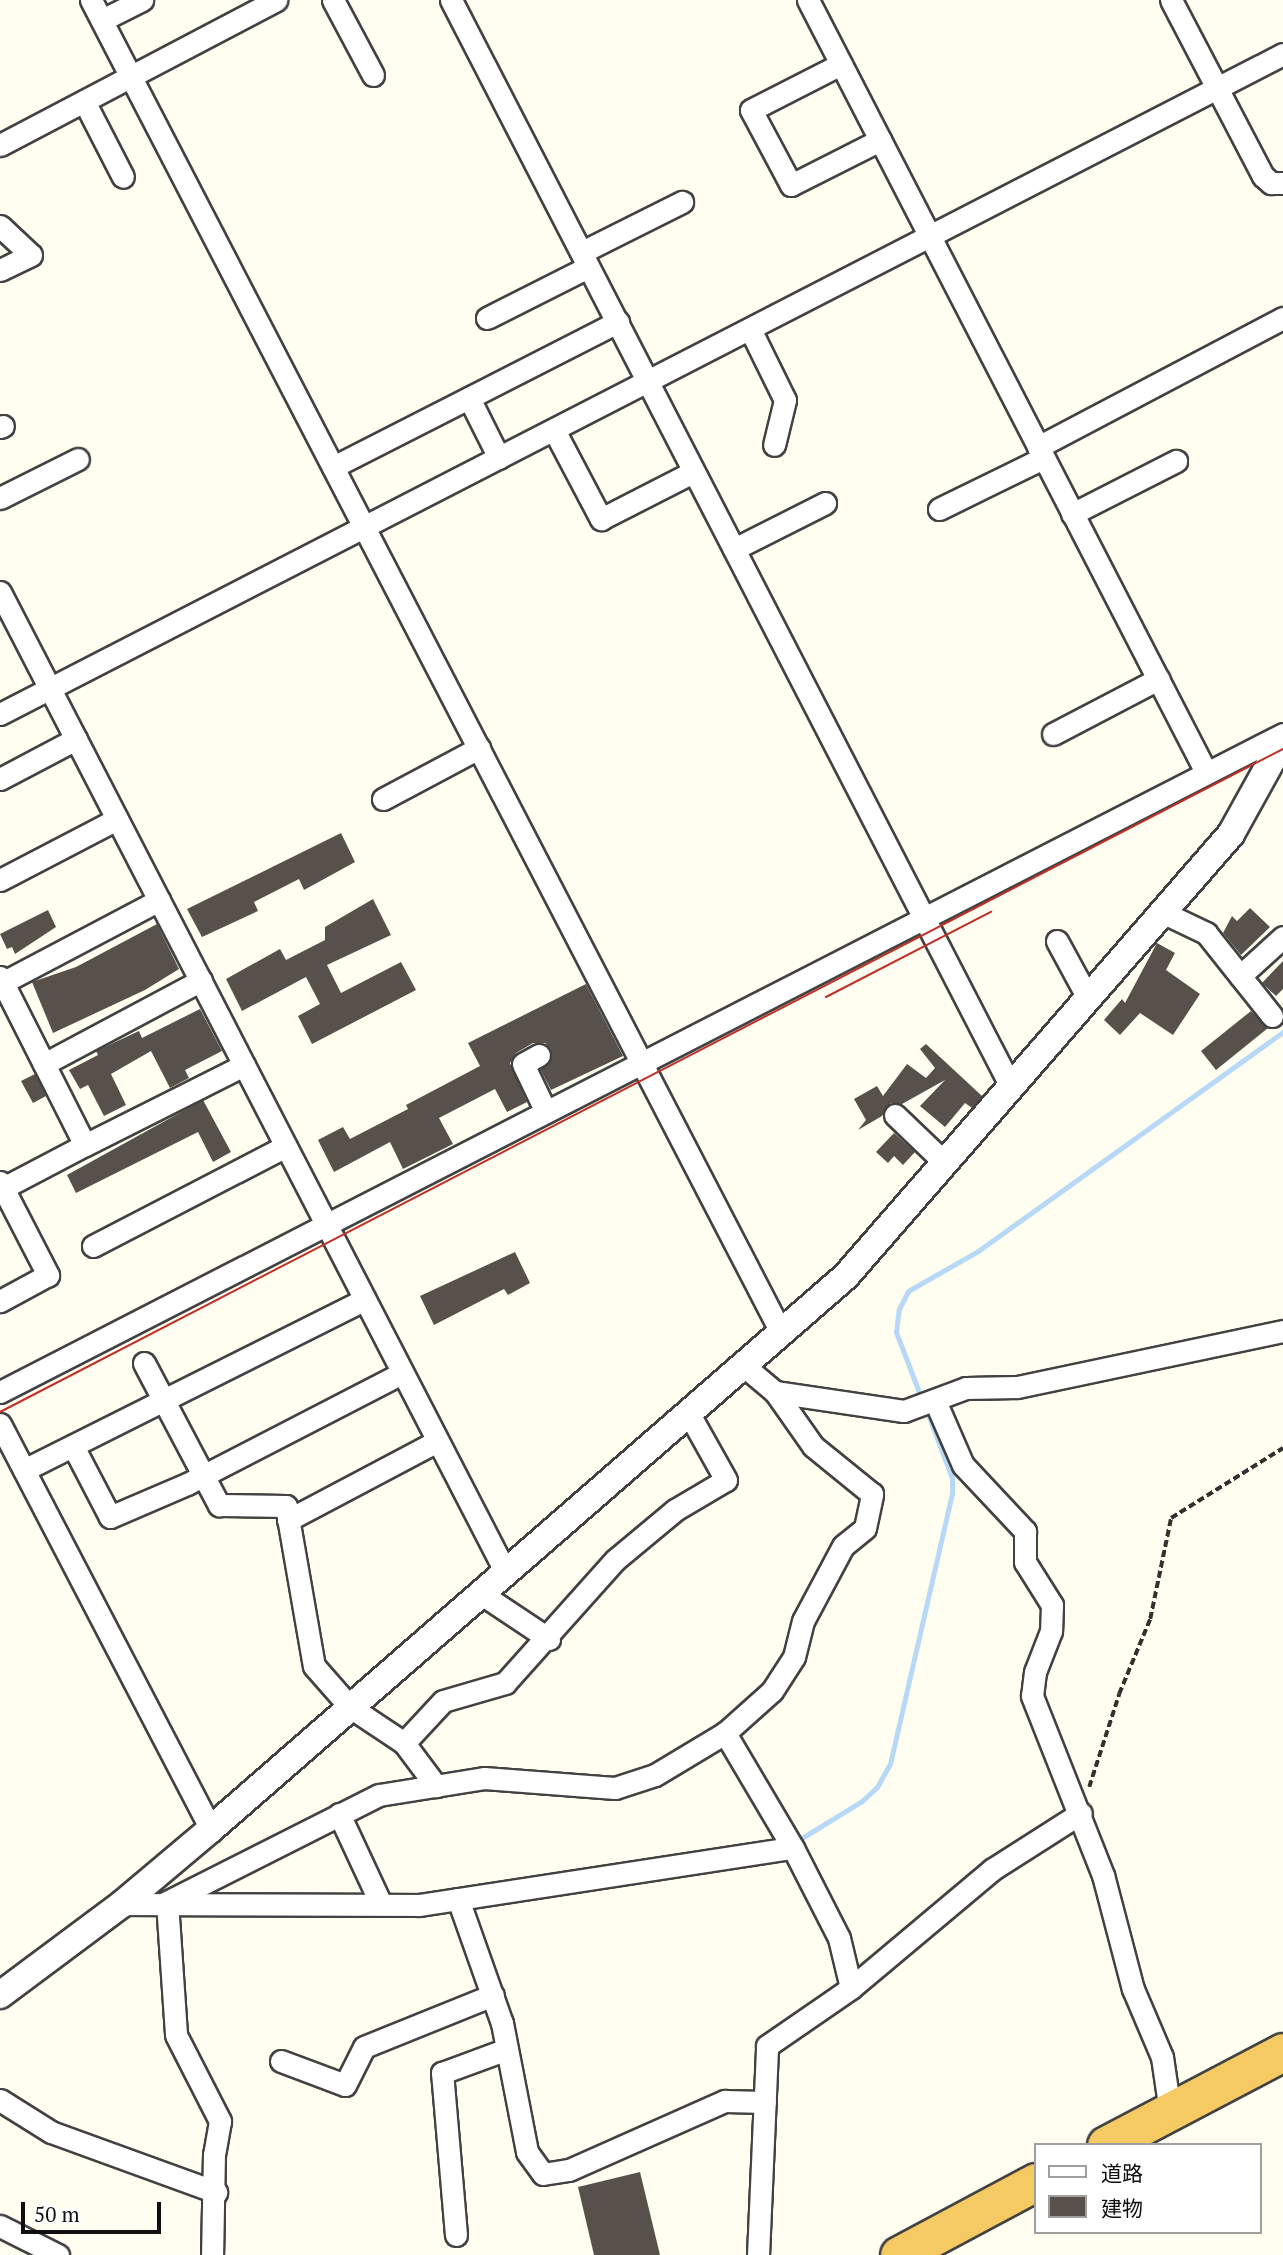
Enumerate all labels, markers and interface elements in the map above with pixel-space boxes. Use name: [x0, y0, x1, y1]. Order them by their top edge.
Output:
legend: [1034, 2143, 1262, 2234]
text: 道路: [1101, 2159, 1143, 2187]
scale bar: [24, 2188, 164, 2232]
text: 建物: [1101, 2194, 1143, 2222]
text: 50 m: [34, 2200, 80, 2228]

